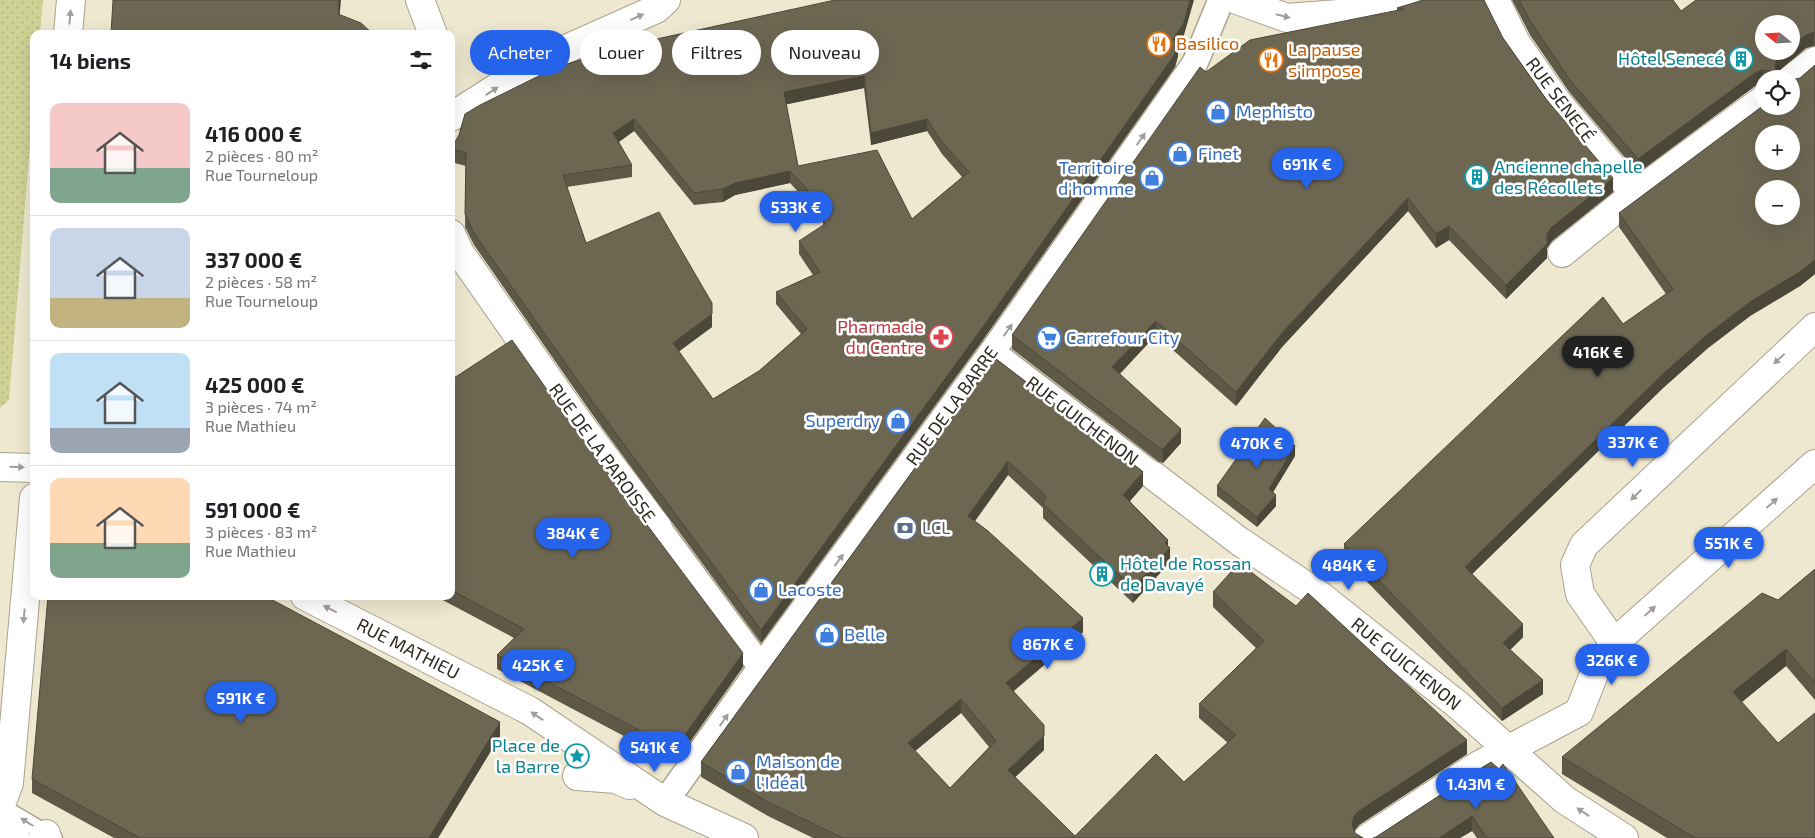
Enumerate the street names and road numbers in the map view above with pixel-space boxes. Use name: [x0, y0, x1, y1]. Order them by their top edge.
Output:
street label: RUE SENECÉ: [1522, 53, 1600, 146]
street label: RUE DE LA BARRE: [901, 342, 1002, 469]
street label: RUE GUICHENON: [1022, 371, 1143, 470]
street label: RUE DE LA PAROISSE: [545, 379, 661, 526]
street label: RUE GUICHENON: [1347, 612, 1466, 714]
street label: RUE MATHIEU: [353, 613, 464, 683]

